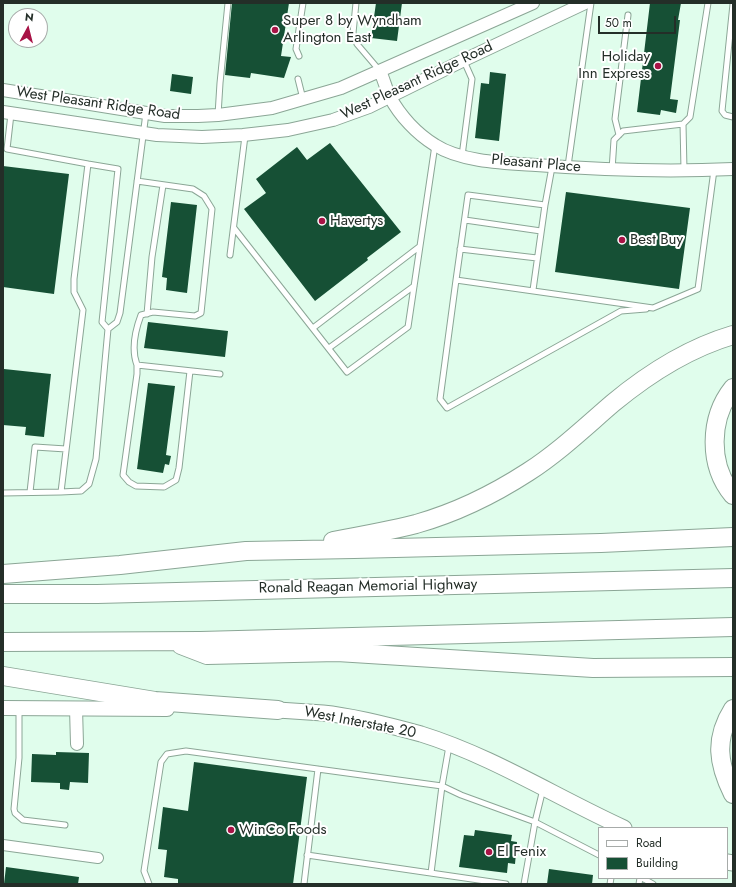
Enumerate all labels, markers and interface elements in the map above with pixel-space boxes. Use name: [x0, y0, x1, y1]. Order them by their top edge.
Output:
north arrow: [8, 8, 48, 48]
scale bar: [600, 8, 678, 34]
text: N: [24, 9, 35, 26]
place label: Super 8 by Wyndham Arlington East: [283, 12, 422, 47]
text: 50 m: [605, 14, 632, 32]
marker: Super 8 by Wyndham Arlington East: [270, 25, 280, 35]
street label: West Pleasant Ridge Road: [338, 38, 496, 124]
place label: Holiday Inn Express: [578, 48, 650, 83]
marker: Holiday Inn Express: [653, 61, 663, 71]
street label: West Pleasant Ridge Road: [15, 84, 181, 124]
street label: Pleasant Place: [491, 151, 581, 177]
place label: Havertys: [330, 212, 383, 230]
marker: Havertys: [317, 216, 327, 226]
place label: Best Buy: [630, 231, 683, 249]
marker: Best Buy: [617, 235, 627, 245]
street label: Ronald Reagan Memorial Highway: [259, 576, 477, 598]
street label: West Interstate 20: [302, 703, 418, 743]
place label: WinCo Foods: [239, 821, 327, 839]
marker: WinCo Foods: [226, 825, 236, 835]
legend: [598, 827, 728, 879]
text: Road: [636, 834, 662, 852]
place label: El Fenix: [497, 843, 546, 861]
marker: El Fenix: [484, 847, 494, 857]
text: Building: [636, 854, 678, 872]

